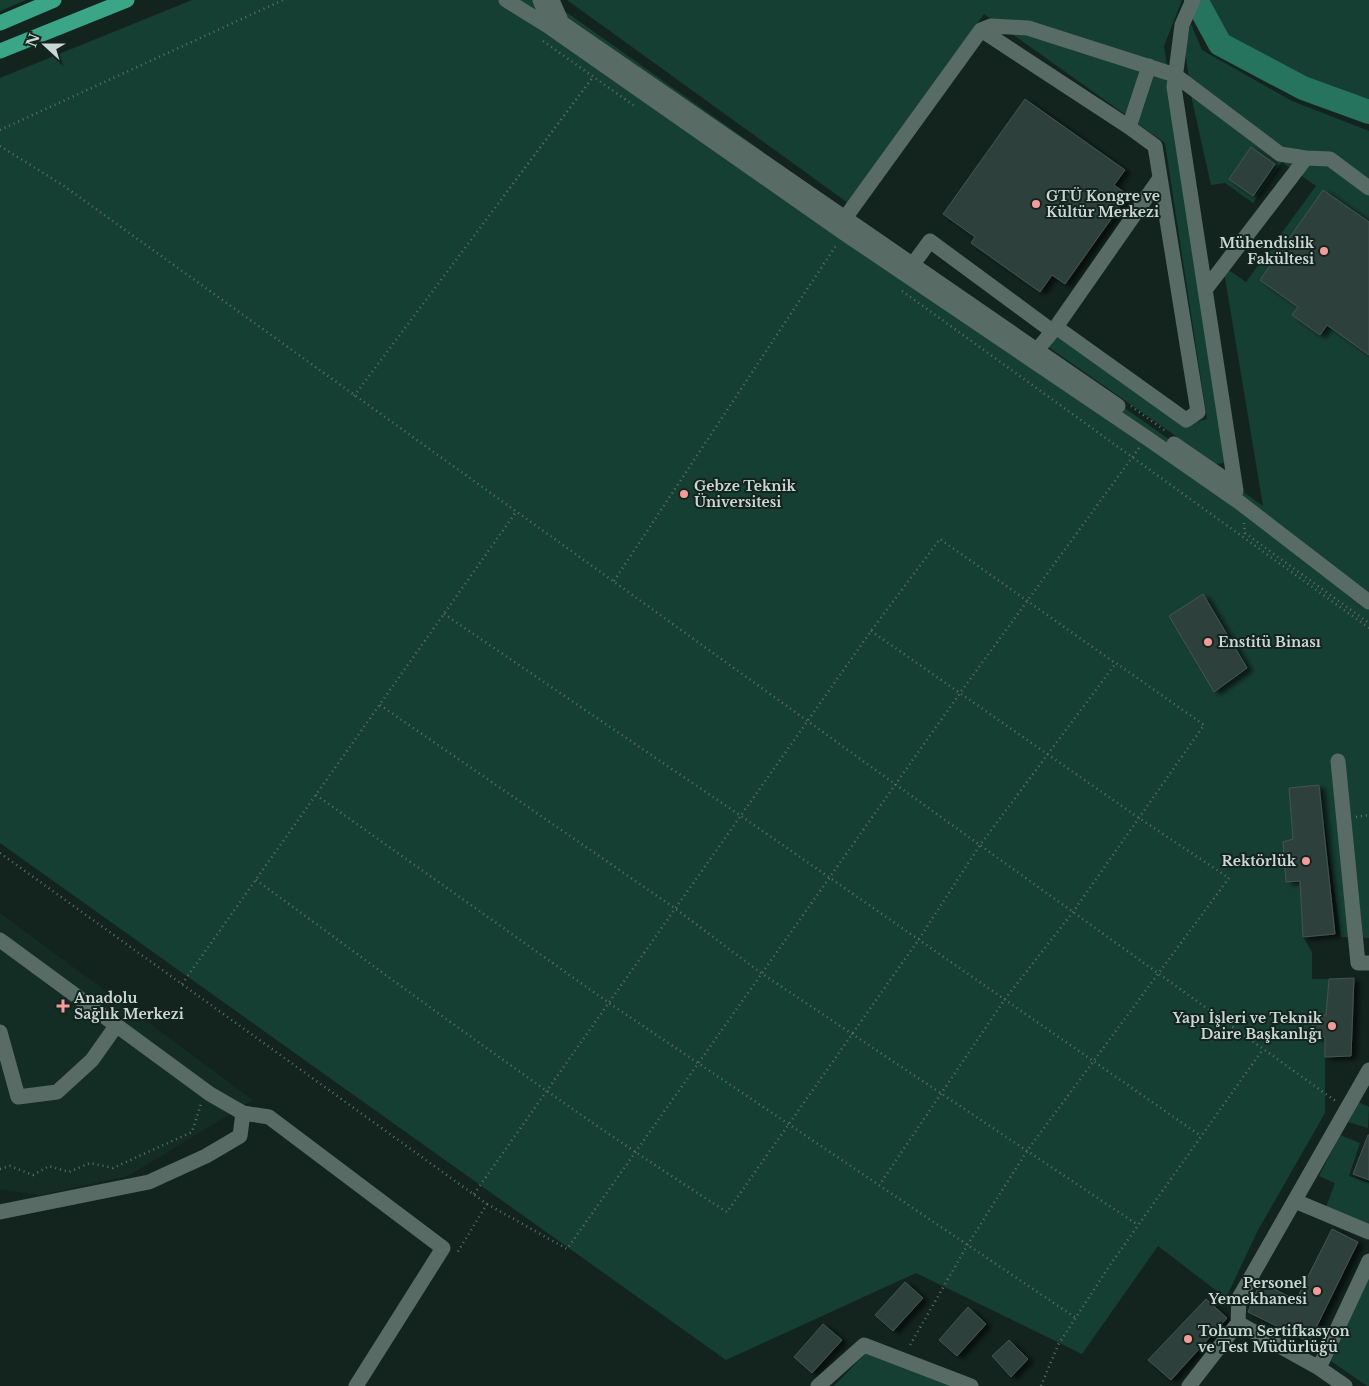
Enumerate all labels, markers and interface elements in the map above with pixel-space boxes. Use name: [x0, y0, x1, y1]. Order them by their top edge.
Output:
north arrow: [20, 20, 70, 70]
text: N: [22, 31, 44, 50]
place label: GTÜ Kongre ve Kültür Merkezi: [1046, 187, 1160, 221]
marker: GTÜ Kongre ve Kültür Merkezi: [1030, 198, 1042, 210]
place label: Mühendislik Fakültesi: [1219, 234, 1315, 268]
marker: Mühendislik Fakültesi: [1318, 245, 1330, 257]
place label: Gebze Teknik Üniversitesi: [694, 477, 796, 511]
marker: Gebze Teknik Üniversitesi: [678, 488, 690, 500]
place label: Enstitü Binası: [1218, 633, 1321, 651]
marker: Enstitü Binası: [1202, 636, 1214, 648]
place label: Rektörlük: [1221, 852, 1297, 870]
marker: Rektörlük: [1300, 855, 1312, 867]
place label: Anadolu Sağlık Merkezi: [73, 989, 184, 1023]
marker: Anadolu Sağlık Merkezi: [56, 999, 70, 1013]
place label: Yapı İşleri ve Teknik Daire Başkanlığı: [1172, 1009, 1323, 1043]
marker: Yapı İşleri ve Teknik Daire Başkanlığı: [1326, 1020, 1338, 1032]
place label: Personel Yemekhanesi: [1208, 1274, 1307, 1308]
marker: Personel Yemekhanesi: [1311, 1285, 1323, 1297]
place label: Tohum Sertifkasyon ve Test Müdürlüğü: [1198, 1322, 1350, 1356]
marker: Tohum Sertifkasyon ve Test Müdürlüğü: [1182, 1333, 1194, 1345]

